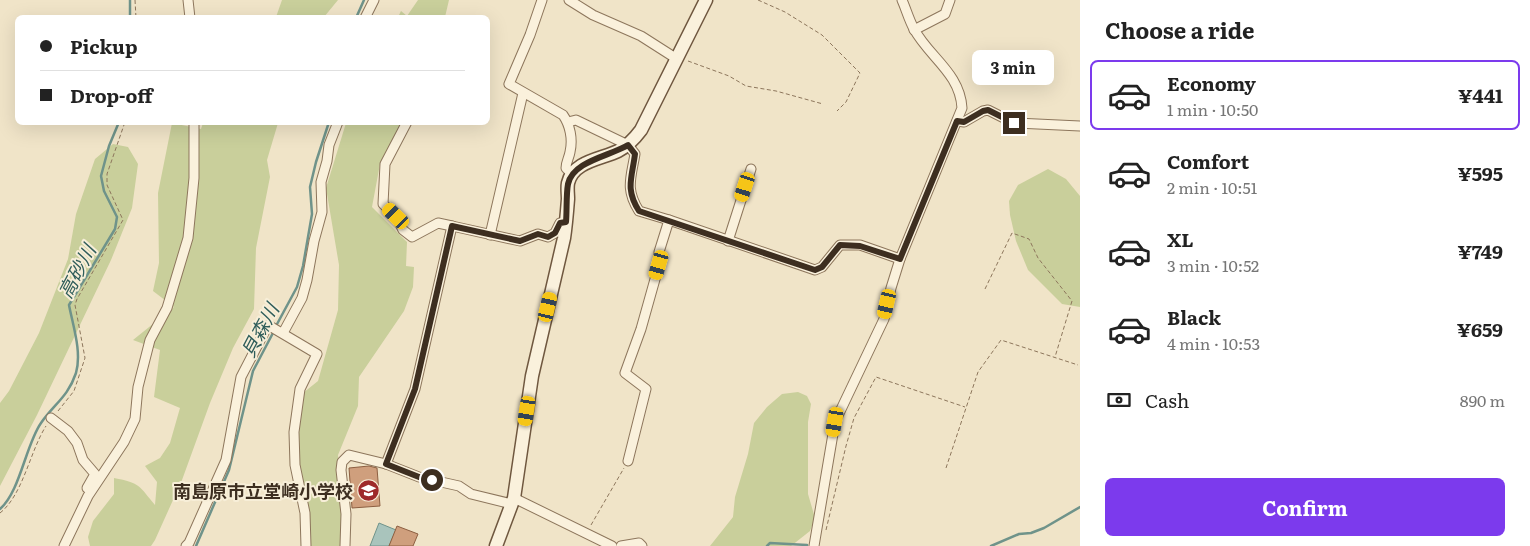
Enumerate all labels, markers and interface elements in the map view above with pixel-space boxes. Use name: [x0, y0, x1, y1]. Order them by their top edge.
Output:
text: Choose a ride: [1105, 13, 1254, 46]
text: Pickup: [70, 32, 138, 60]
callout: 3 min: [973, 51, 1055, 86]
text: 3 min: [990, 55, 1036, 79]
text: Economy: [1167, 69, 1256, 97]
icon: car: [1107, 73, 1152, 118]
text: Drop-off: [70, 81, 153, 109]
text: ¥441: [1458, 81, 1503, 109]
text: 1 min · 10:50: [1167, 97, 1258, 121]
route end: [1003, 112, 1025, 134]
text: Comfort: [1167, 147, 1249, 175]
icon: car: [1107, 151, 1152, 196]
text: ¥595: [1458, 159, 1503, 187]
car: [733, 170, 756, 204]
text: 2 min · 10:51: [1167, 175, 1257, 199]
car: [379, 200, 412, 232]
text: XL: [1167, 225, 1194, 253]
icon: car: [1107, 229, 1152, 274]
text: ¥749: [1458, 237, 1503, 265]
water label: 高砂川: [50, 238, 103, 303]
car: [647, 249, 670, 281]
text: 3 min · 10:52: [1167, 253, 1259, 277]
car: [876, 288, 897, 320]
car: [537, 291, 558, 323]
water label: 貝森川: [233, 297, 286, 362]
text: Black: [1167, 303, 1221, 331]
icon: car: [1107, 307, 1152, 352]
text: ¥659: [1457, 315, 1503, 343]
text: 4 min · 10:53: [1167, 331, 1260, 355]
icon: cash: [1105, 386, 1133, 414]
text: Cash: [1145, 386, 1189, 414]
text: 890 m: [1460, 388, 1505, 412]
car: [517, 395, 536, 427]
car: [825, 406, 844, 438]
route start: [421, 469, 443, 491]
place label: 南島原市立堂崎小学校: [173, 477, 353, 504]
school or university icon: 南島原市立堂崎小学校: [357, 478, 381, 502]
button: Confirm: [1105, 478, 1505, 536]

